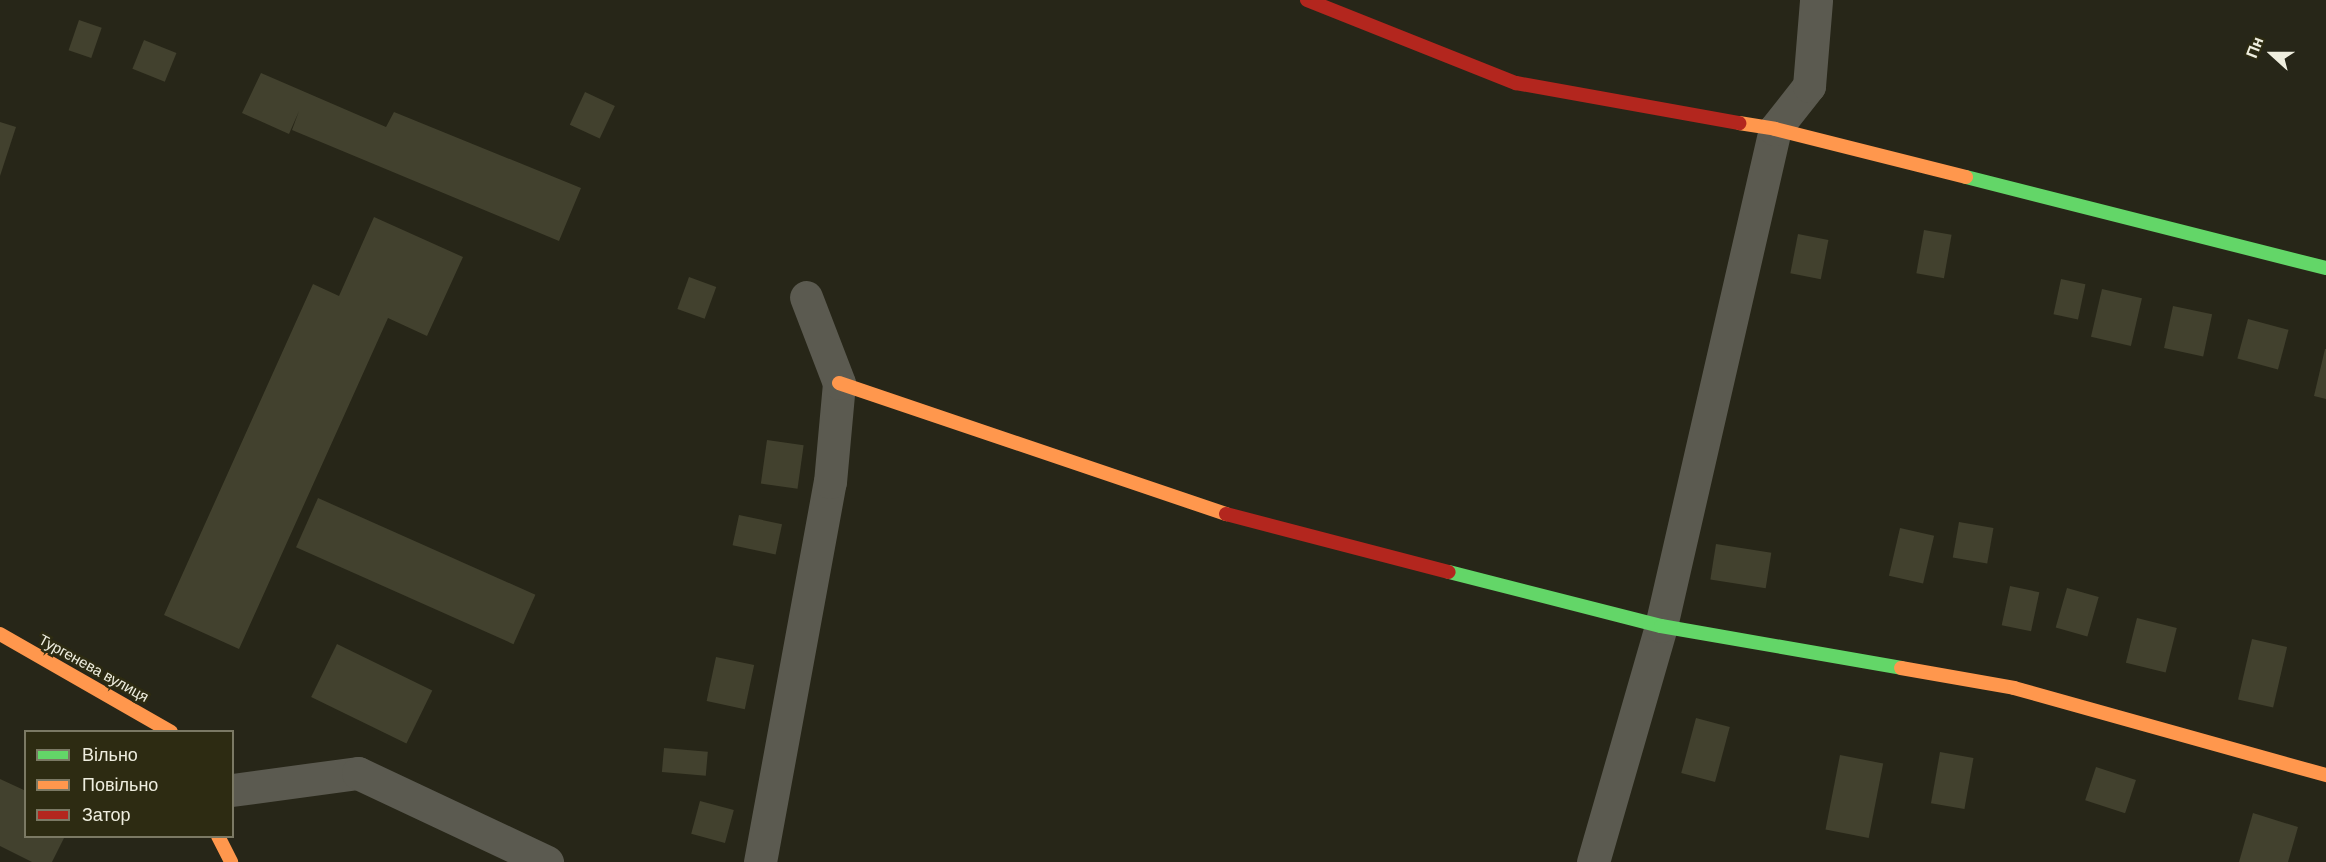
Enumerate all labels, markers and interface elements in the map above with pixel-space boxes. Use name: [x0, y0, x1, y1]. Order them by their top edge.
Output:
north arrow: [2242, 24, 2302, 84]
text: Пн: [2243, 34, 2266, 60]
street label: Тургенева вулиця: [36, 630, 152, 706]
legend: [24, 730, 234, 838]
text: Вільно: [82, 745, 138, 765]
text: Повільно: [82, 775, 158, 795]
text: Затор: [82, 805, 131, 825]

